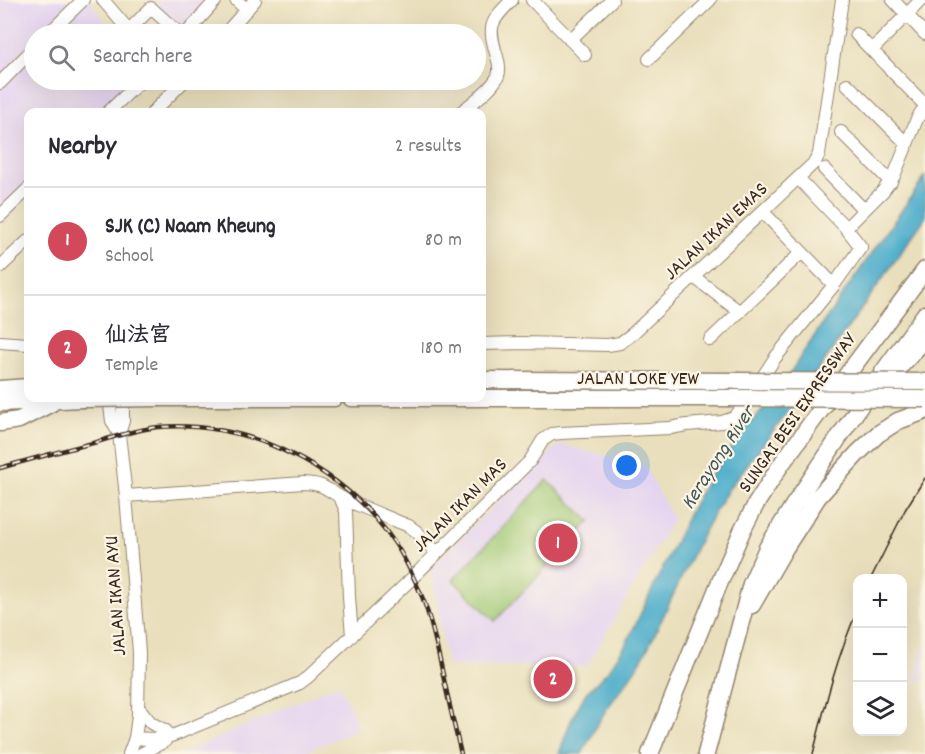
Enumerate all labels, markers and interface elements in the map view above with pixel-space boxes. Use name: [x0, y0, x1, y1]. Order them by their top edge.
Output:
search box: [24, 24, 486, 90]
icon: search: [45, 41, 78, 74]
text: Search here: [93, 42, 192, 73]
text: Nearby: [48, 129, 116, 166]
text: 2 results: [395, 133, 462, 161]
street label: JALAN IKAN EMAS: [659, 177, 775, 288]
text: SJK (C) Naam Kheung: [105, 212, 276, 243]
text: 1: [65, 227, 70, 255]
text: 80 m: [425, 227, 462, 255]
text: School: [105, 243, 154, 271]
text: 仙法宫: [105, 321, 171, 352]
street label: SUNGAI BESI EXPRESSWAY: [733, 327, 865, 499]
text: 2: [63, 335, 72, 363]
text: 180 m: [420, 335, 462, 363]
text: Temple: [105, 352, 158, 380]
street label: JALAN LOKE YEW: [577, 366, 700, 394]
water label: Kerayong River: [675, 399, 765, 516]
your location: [612, 451, 641, 480]
street label: JALAN IKAN MAS: [407, 452, 515, 560]
pin: 1: [538, 520, 578, 566]
street label: JALAN IKAN AYU: [99, 535, 135, 657]
map controls: [853, 574, 907, 736]
button: +: [853, 574, 907, 628]
button: −: [853, 628, 907, 682]
pin: 2: [534, 656, 572, 702]
button: layers: [853, 682, 907, 736]

